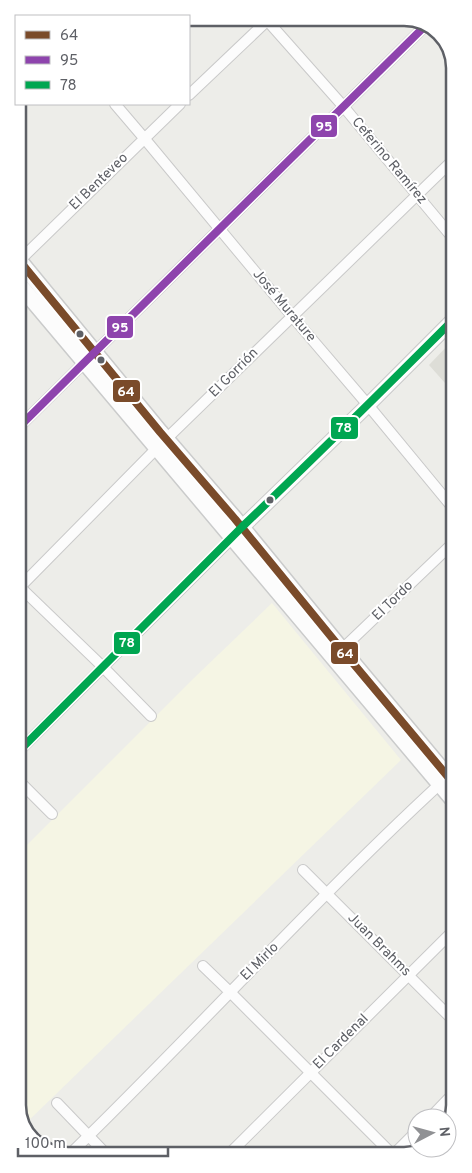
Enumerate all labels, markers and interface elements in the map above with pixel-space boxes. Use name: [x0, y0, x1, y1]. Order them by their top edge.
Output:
legend: [15, 15, 190, 105]
text: 64: [60, 27, 78, 46]
text: 95: [60, 52, 78, 71]
text: 78: [60, 77, 77, 96]
line badge: 95: [310, 114, 338, 138]
street label: Ceferino Ramírez: [348, 114, 430, 208]
text: 95: [315, 119, 333, 136]
street label: El Benteveo: [66, 150, 132, 214]
street label: José Murature: [249, 266, 319, 346]
line badge: 95: [106, 315, 134, 339]
text: 95: [111, 320, 129, 337]
unlabelled marker: [75, 329, 85, 339]
street label: El Gorrión: [206, 345, 262, 401]
unlabelled marker: [96, 355, 106, 365]
line badge: 64: [112, 379, 141, 403]
text: 64: [117, 384, 135, 401]
line badge: 78: [330, 416, 359, 440]
text: 78: [336, 420, 352, 437]
unlabelled marker: [265, 495, 275, 505]
street label: El Tordo: [369, 577, 417, 625]
line badge: 78: [113, 631, 141, 655]
text: 78: [119, 635, 135, 652]
line badge: 64: [330, 641, 359, 665]
text: 64: [336, 646, 354, 663]
street label: Juan Brahms: [344, 910, 414, 980]
street label: El Mirlo: [237, 939, 283, 985]
street label: El Cardenal: [310, 1011, 372, 1073]
north arrow: [407, 1108, 457, 1158]
scale bar: [18, 1126, 168, 1158]
text: N: [434, 1126, 452, 1138]
text: 100 m: [25, 1135, 66, 1154]

